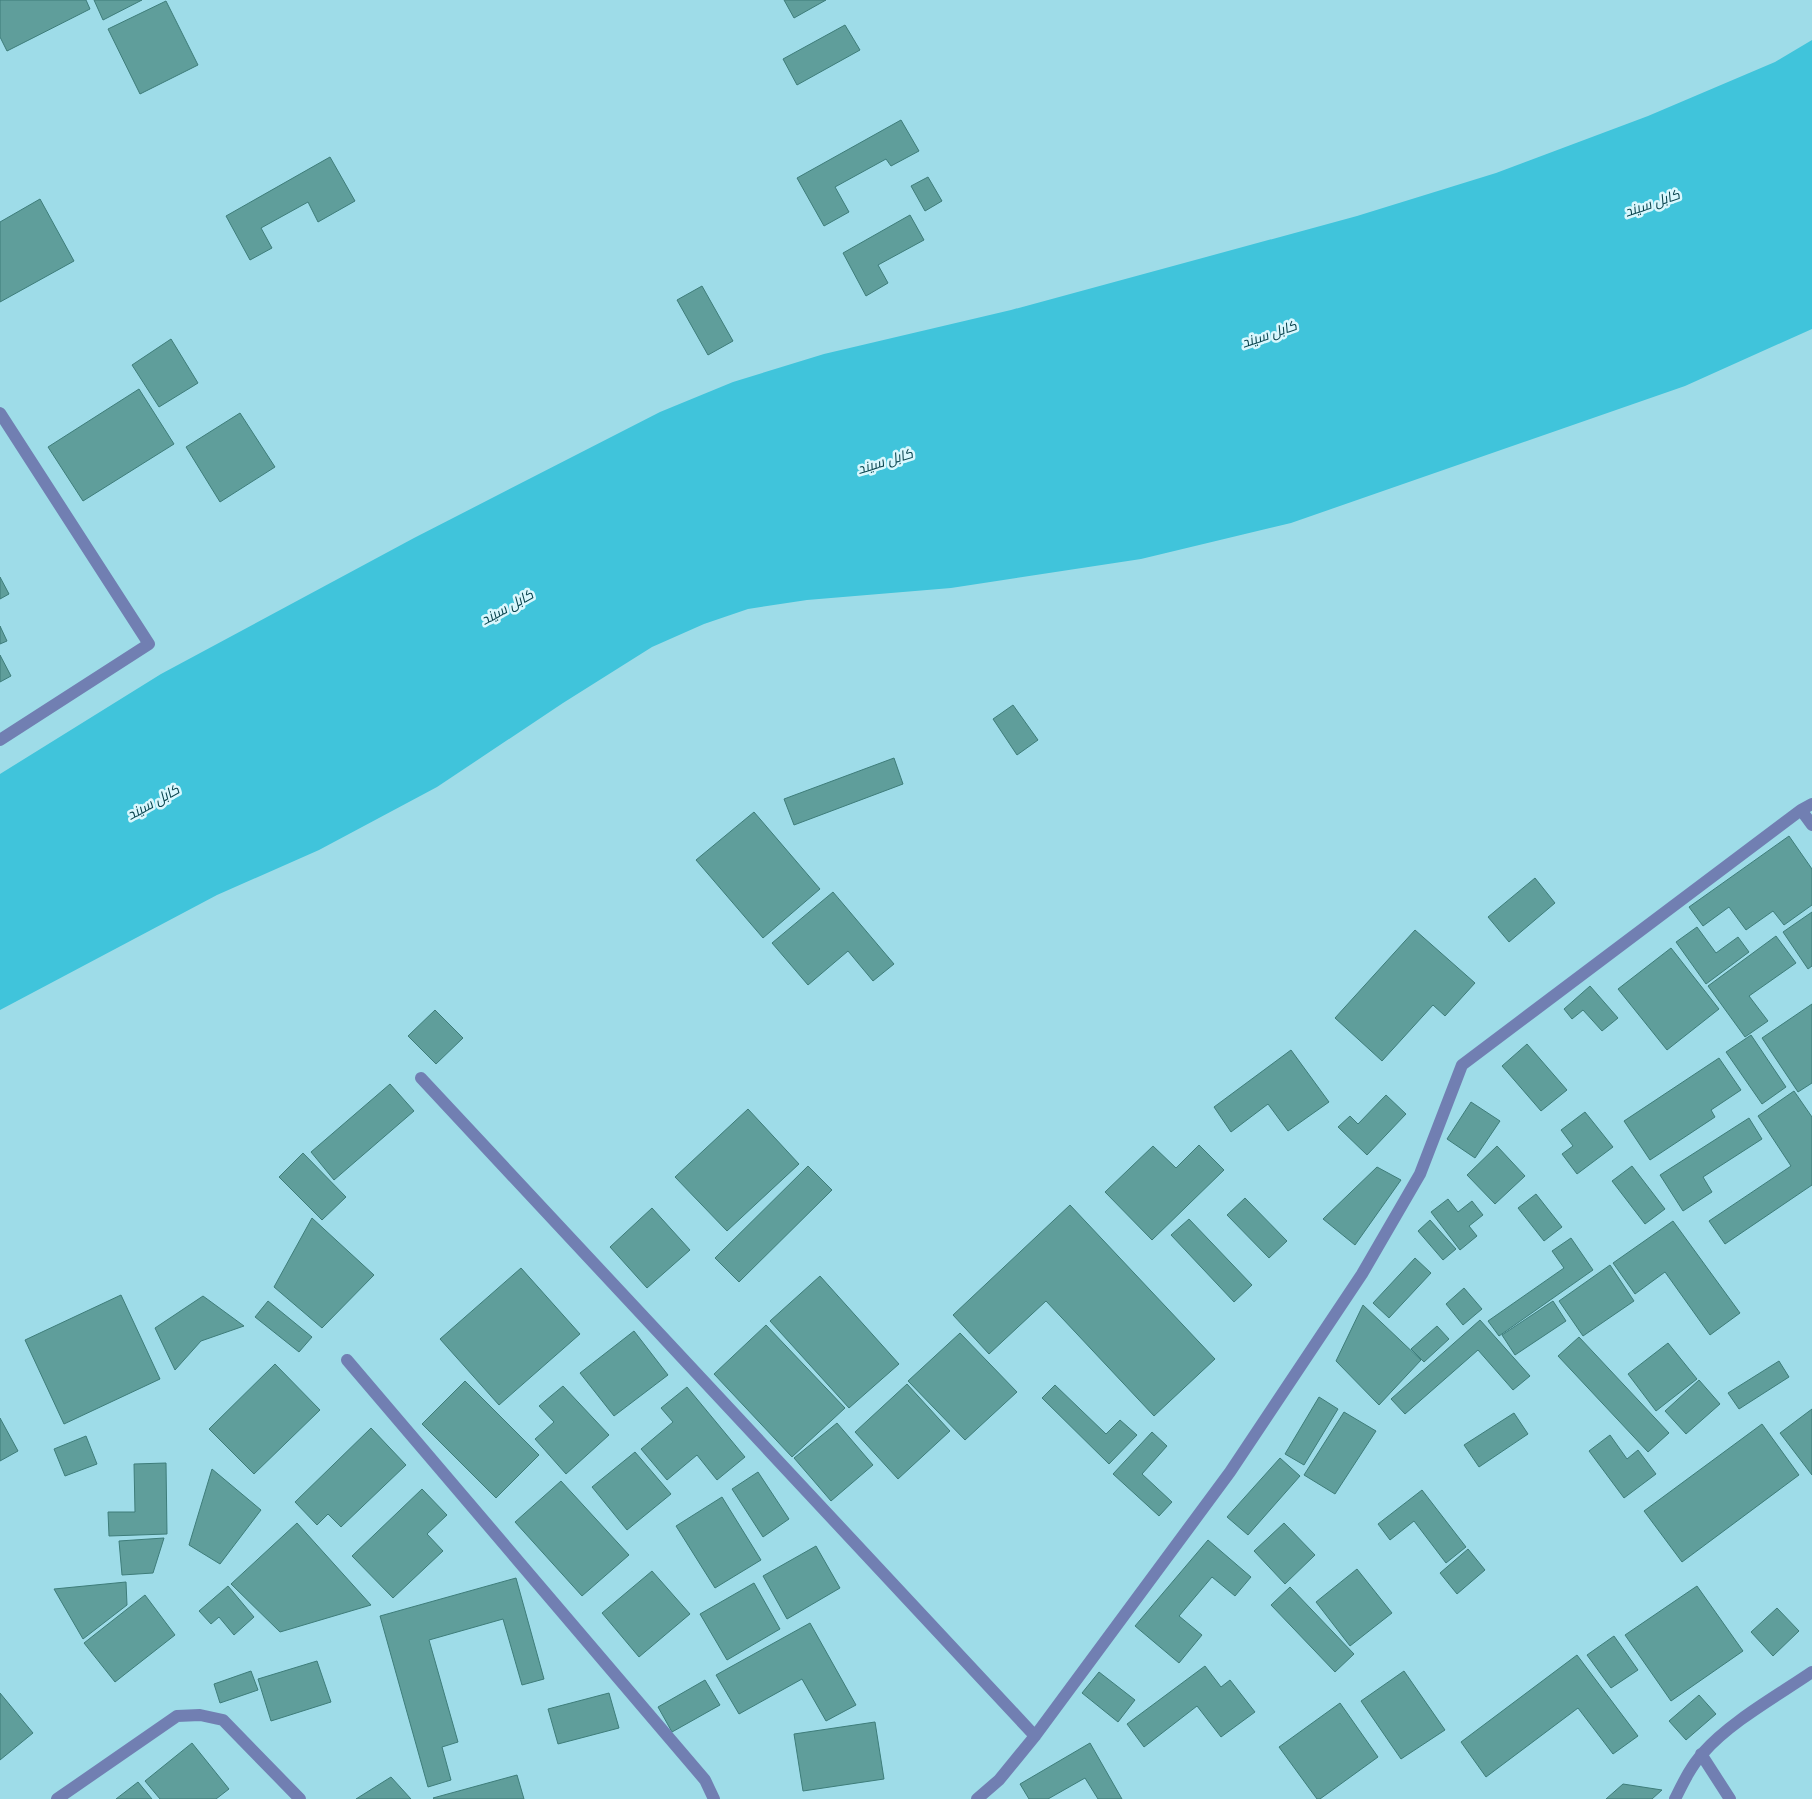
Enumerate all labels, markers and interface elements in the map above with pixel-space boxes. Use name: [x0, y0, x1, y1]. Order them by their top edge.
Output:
water label: کابل سيند: [1622, 186, 1682, 221]
water label: کابل سيند: [1239, 317, 1299, 352]
water label: کابل سيند: [855, 445, 915, 478]
water label: کابل سيند: [478, 586, 537, 629]
water label: کابل سيند: [124, 781, 183, 824]

